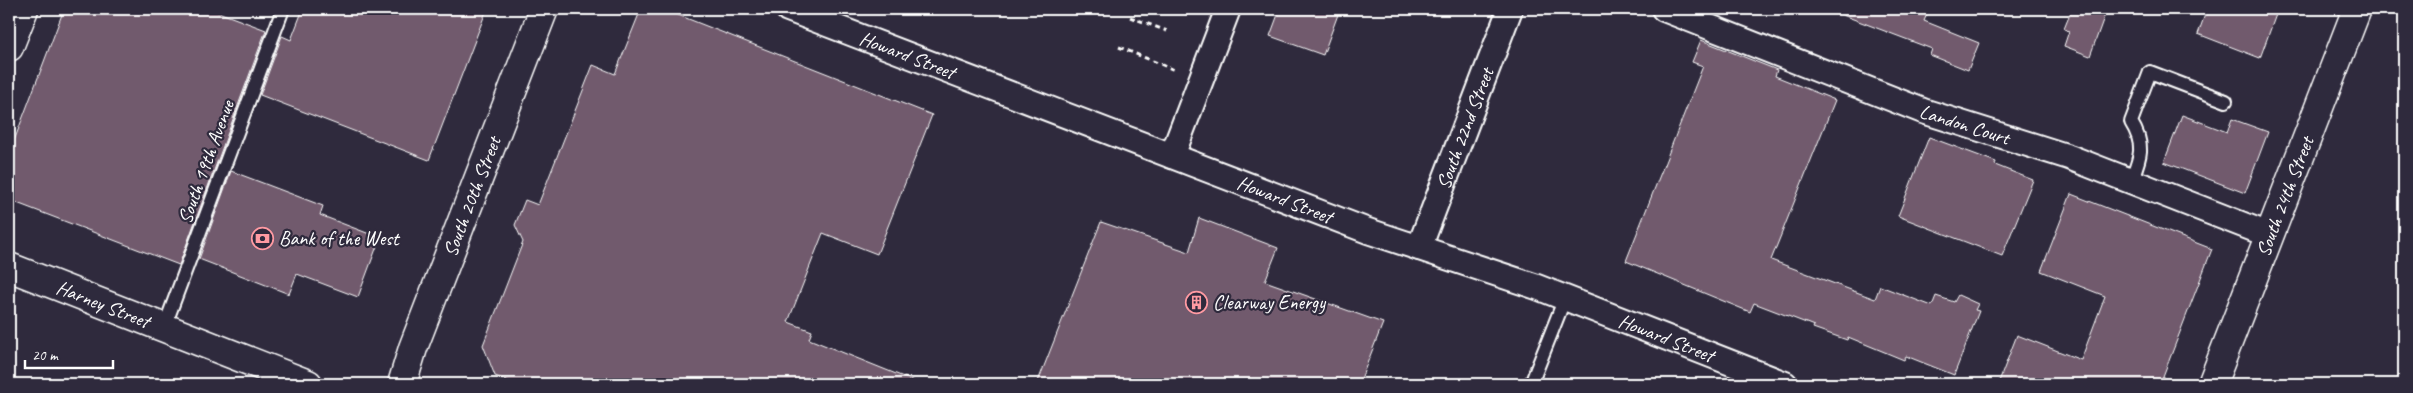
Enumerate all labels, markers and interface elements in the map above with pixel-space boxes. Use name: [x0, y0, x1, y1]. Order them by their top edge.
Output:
street label: Howard Street: [856, 25, 962, 86]
street label: South 22nd Street: [1430, 62, 1500, 192]
street label: South 19th Avenue: [172, 96, 240, 227]
street label: Landon Court: [1917, 98, 2015, 151]
street label: South 20th Street: [437, 131, 507, 260]
street label: South 24th Street: [2250, 131, 2320, 260]
street label: Howard Street: [1234, 170, 1339, 230]
bank icon: Bank of the West: [251, 226, 275, 250]
place label: Bank of the West: [279, 226, 401, 251]
street label: Harney Street: [53, 274, 156, 335]
building icon: Clearway Energy: [1185, 290, 1209, 314]
place label: Clearway Energy: [1213, 290, 1326, 315]
street label: Howard Street: [1615, 308, 1721, 369]
scale bar: [25, 338, 112, 370]
text: 20 m: [32, 346, 59, 365]

